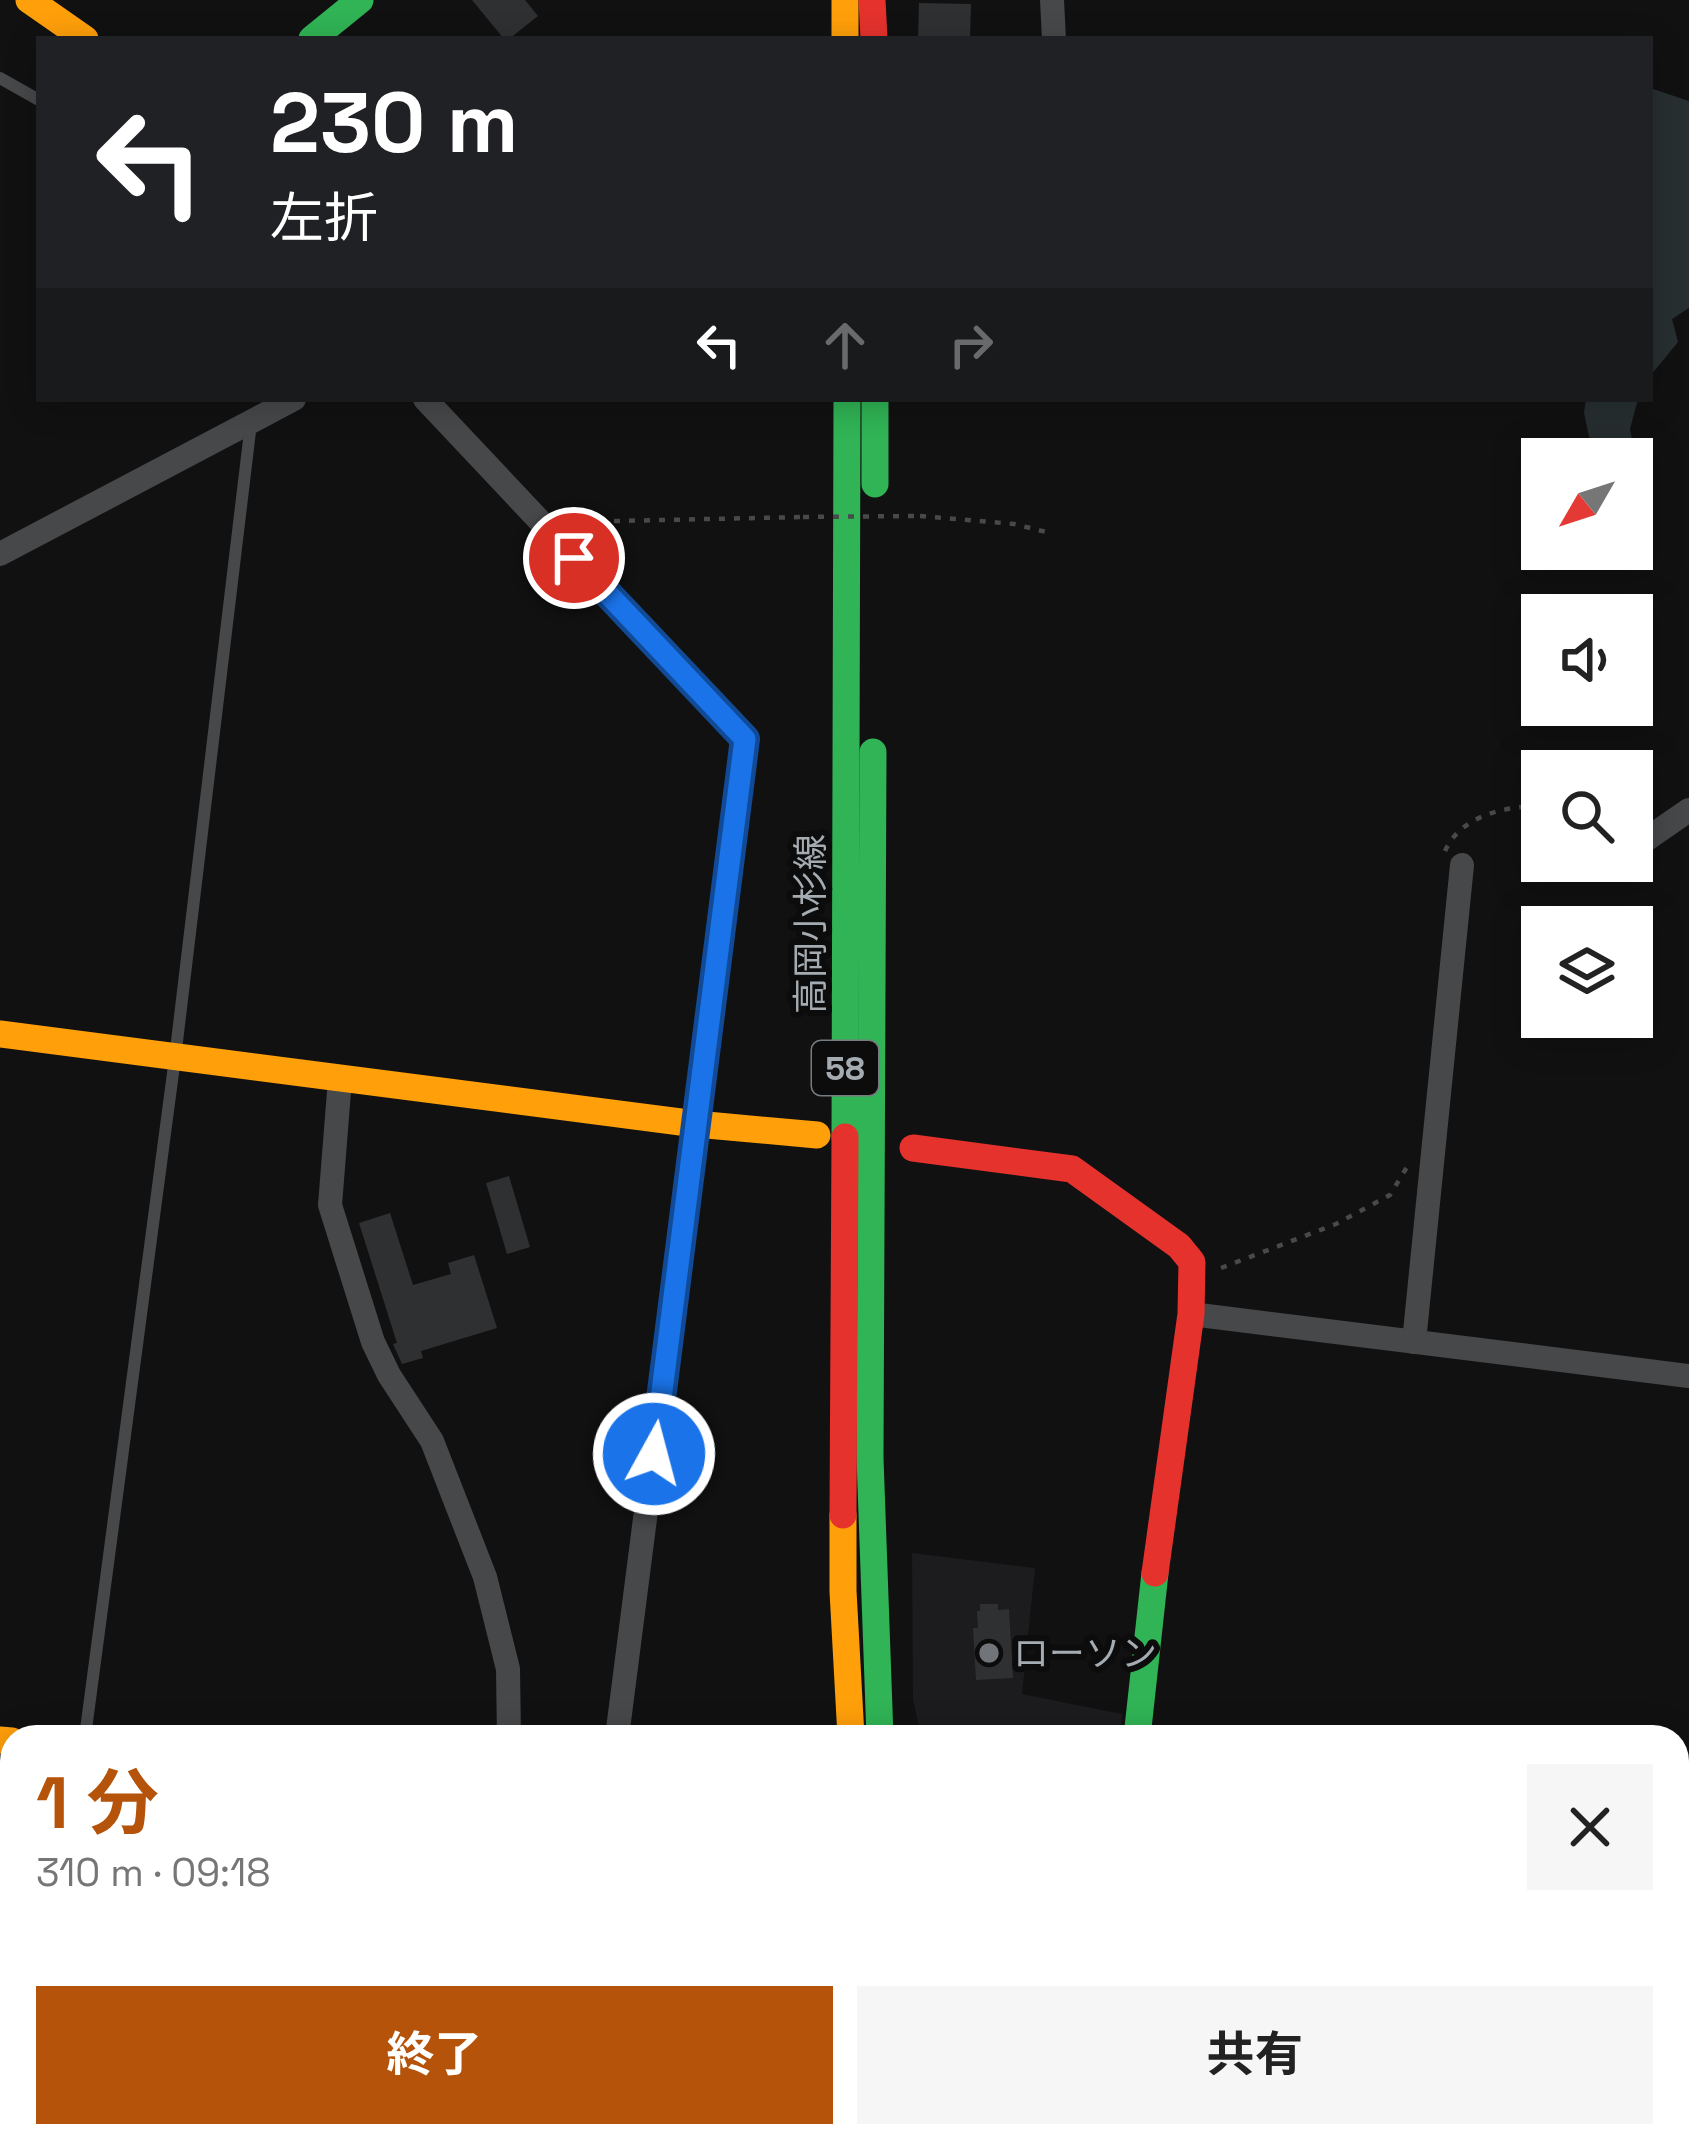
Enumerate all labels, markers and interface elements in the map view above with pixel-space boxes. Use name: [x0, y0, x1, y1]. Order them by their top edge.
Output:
text: 230 m: [270, 69, 518, 177]
icon: left: [72, 84, 228, 240]
text: 左折: [270, 184, 378, 253]
icon: left: [686, 312, 752, 378]
icon: ahead: [812, 312, 878, 378]
icon: right: [938, 312, 1004, 378]
north arrow: [1521, 438, 1653, 570]
map controls: [1521, 438, 1653, 1038]
pin: [523, 507, 625, 609]
icon: arrive: [541, 525, 607, 591]
button: sound: [1521, 594, 1653, 726]
button: search: [1521, 750, 1653, 882]
street label: 高岡小杉線: [788, 834, 834, 1014]
button: layers: [1521, 906, 1653, 1038]
road number: 58: [812, 1041, 878, 1095]
position arrow: [591, 1391, 717, 1517]
place label: ローソン: [1013, 1631, 1157, 1677]
marker: ローソン: [976, 1640, 1002, 1666]
text: 1 分: [36, 1757, 159, 1849]
button: close: [1527, 1764, 1653, 1890]
text: 310 m · 09:18: [36, 1848, 271, 1897]
button: 終了: [36, 1986, 833, 2124]
button: 共有: [857, 1986, 1653, 2124]

